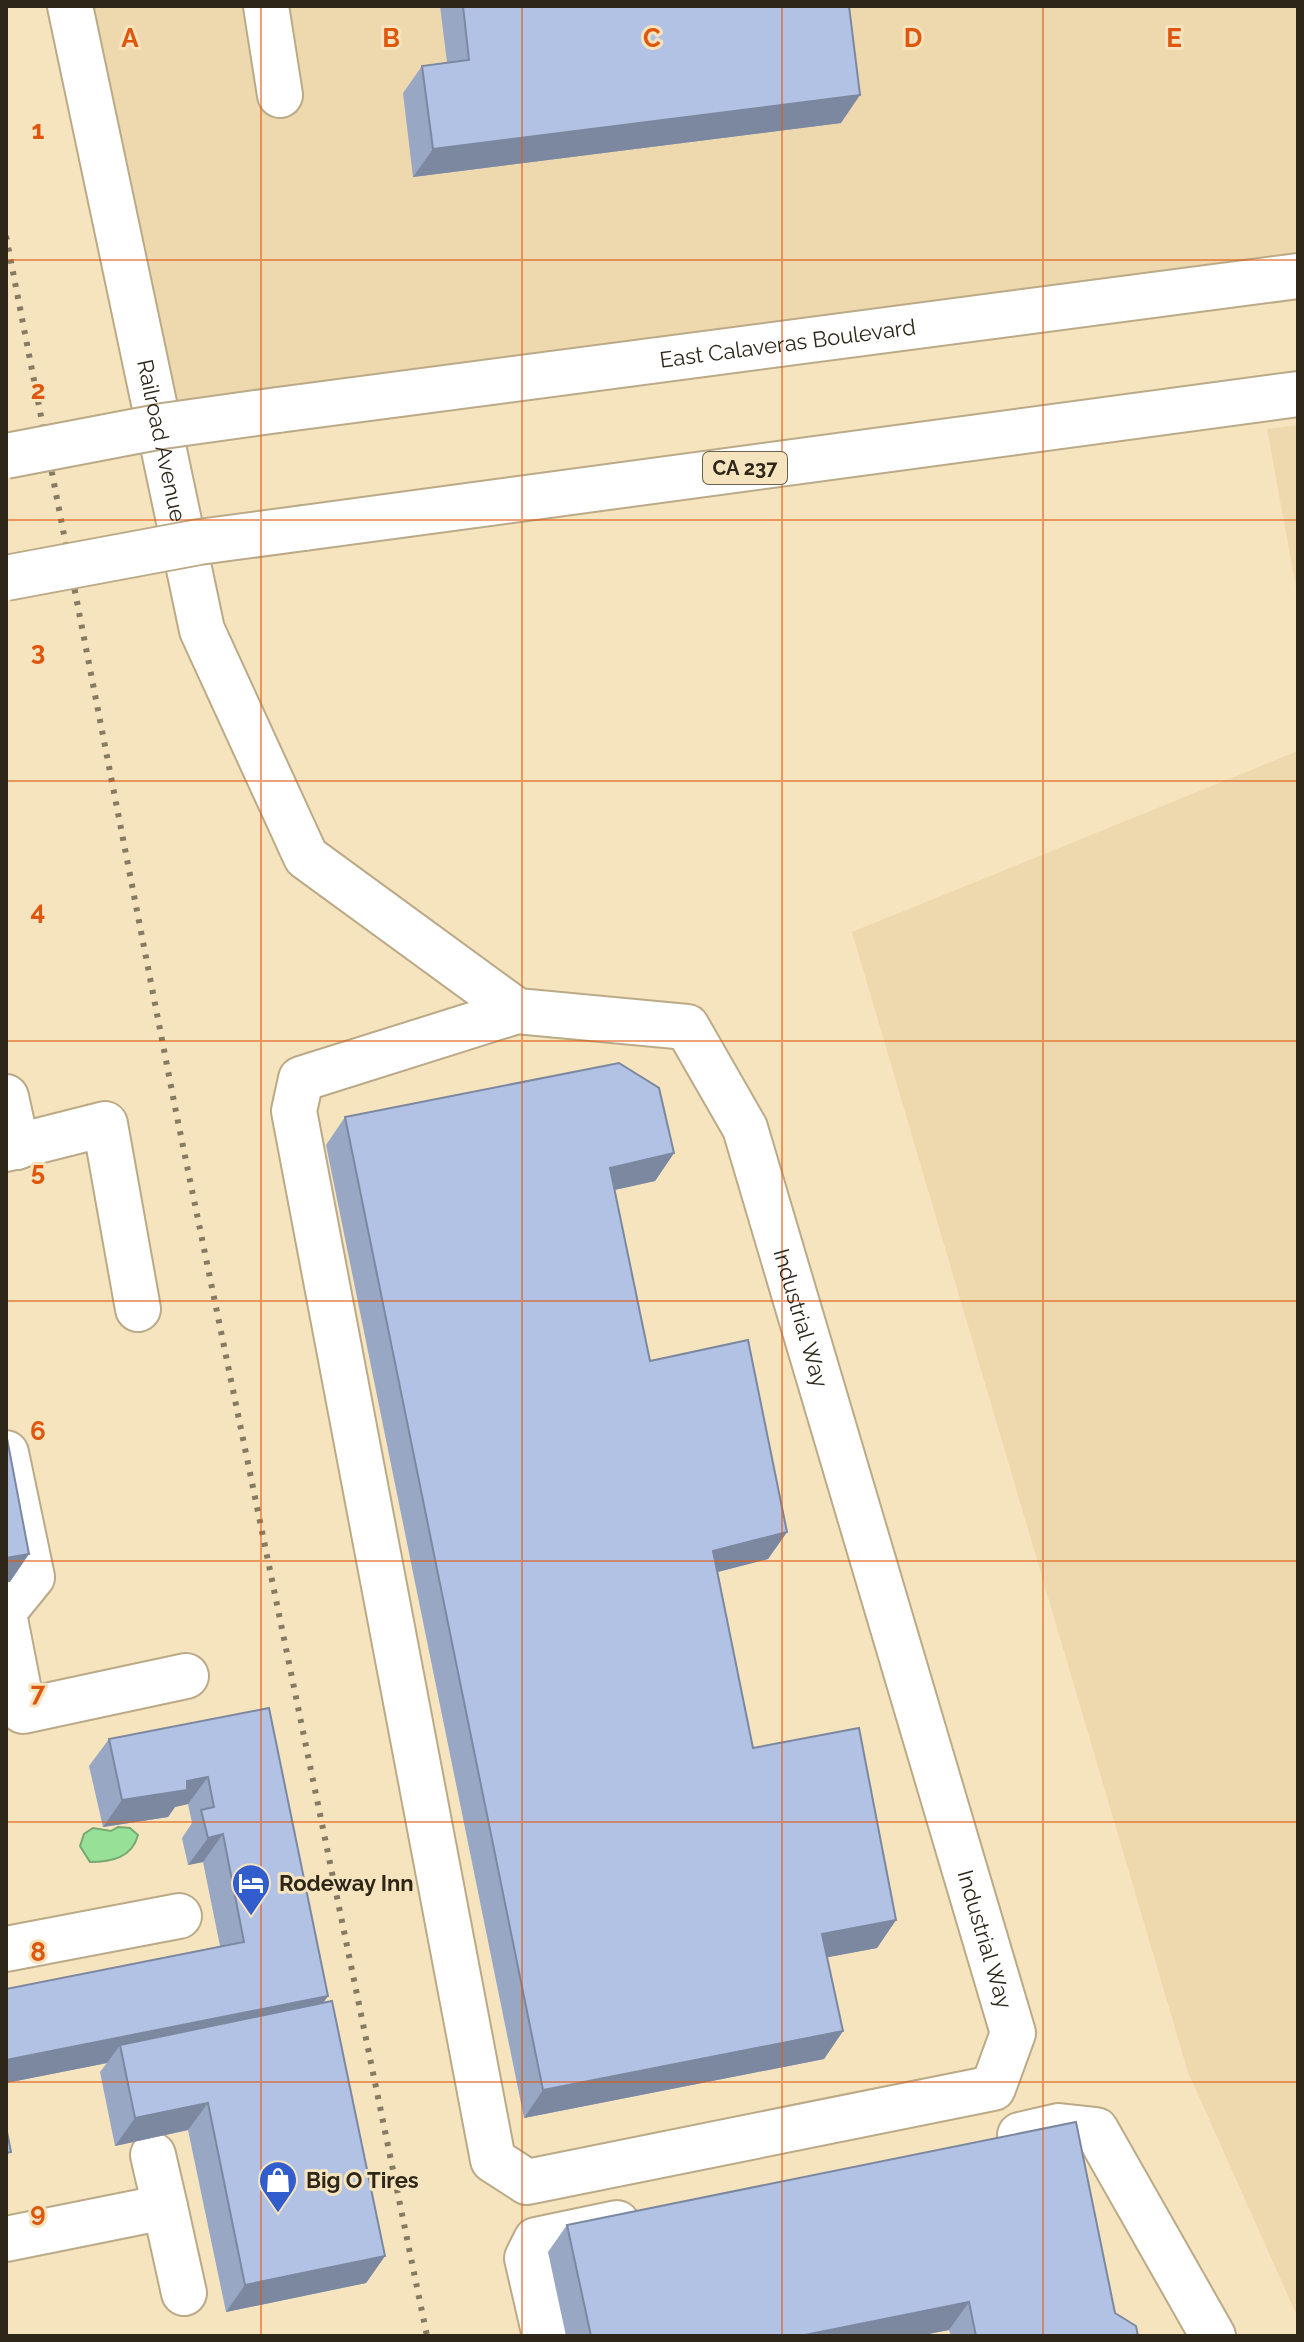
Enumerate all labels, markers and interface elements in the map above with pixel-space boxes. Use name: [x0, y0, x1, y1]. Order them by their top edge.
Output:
text: A: [121, 23, 139, 53]
text: B: [382, 23, 400, 53]
text: C: [643, 23, 661, 53]
text: D: [904, 23, 922, 53]
text: E: [1166, 23, 1182, 53]
text: 1: [32, 115, 45, 145]
street label: East Calaveras Boulevard: [658, 313, 917, 373]
street label: Railroad Avenue: [132, 357, 192, 524]
text: 2: [31, 375, 45, 405]
road number: CA 237: [703, 452, 787, 484]
text: 3: [31, 636, 45, 666]
text: 4: [31, 896, 45, 926]
text: 5: [31, 1156, 45, 1186]
street label: Industrial Way: [768, 1246, 834, 1390]
text: 6: [30, 1416, 46, 1446]
text: 7: [31, 1677, 46, 1707]
hotel icon: Rodeway Inn: [230, 1862, 272, 1917]
street label: Industrial Way: [952, 1867, 1018, 2012]
place label: Rodeway Inn: [279, 1870, 414, 1896]
text: 8: [30, 1937, 46, 1967]
shop icon: Big O Tires: [257, 2159, 299, 2214]
place label: Big O Tires: [306, 2167, 419, 2193]
text: 9: [30, 2197, 46, 2227]

